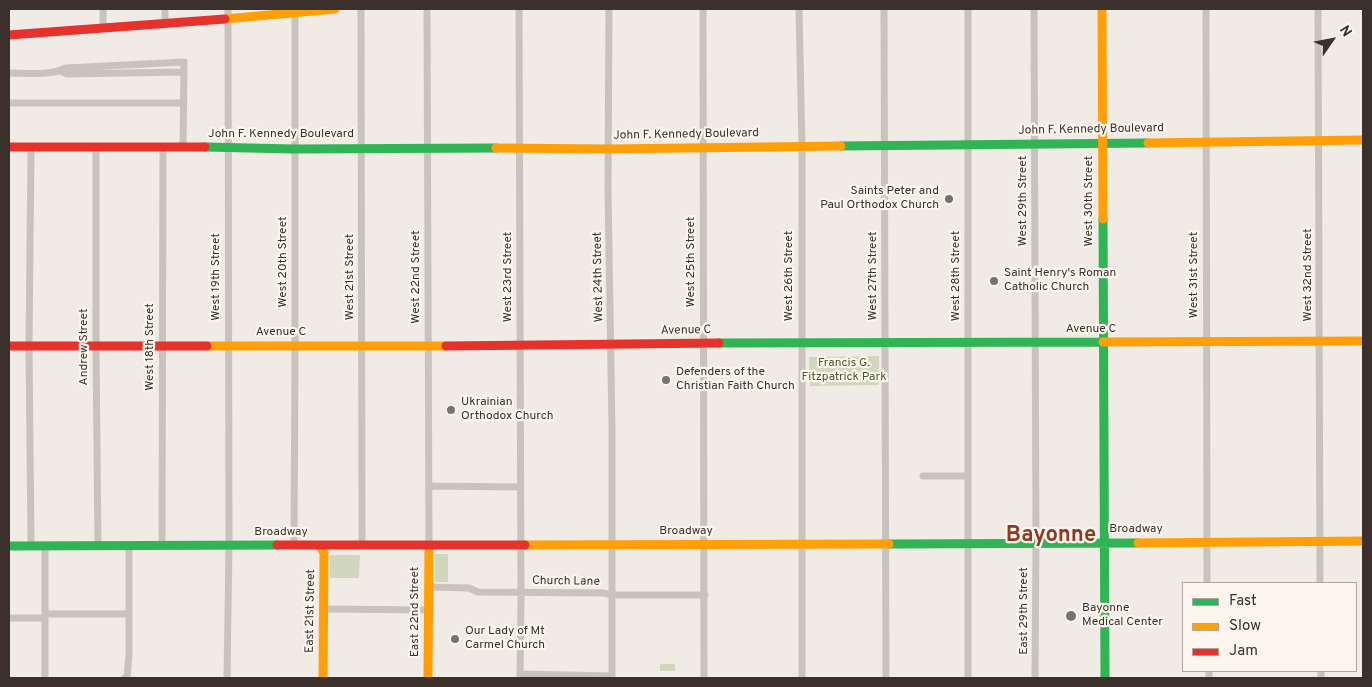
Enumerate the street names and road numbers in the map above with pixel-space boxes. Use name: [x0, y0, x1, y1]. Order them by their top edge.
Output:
street label: John F. Kennedy Boulevard: [1018, 122, 1164, 138]
street label: John F. Kennedy Boulevard: [613, 127, 759, 143]
street label: John F. Kennedy Boulevard: [208, 128, 354, 142]
street label: West 29th Street: [1017, 156, 1031, 246]
street label: West 30th Street: [1083, 156, 1097, 246]
street label: West 20th Street: [277, 217, 291, 307]
street label: West 25th Street: [685, 217, 699, 307]
street label: West 32nd Street: [1302, 229, 1316, 321]
street label: West 22nd Street: [410, 230, 424, 324]
street label: West 26th Street: [783, 231, 797, 321]
street label: West 27th Street: [867, 231, 881, 321]
street label: West 28th Street: [950, 231, 964, 321]
street label: West 23rd Street: [502, 232, 516, 322]
street label: West 24th Street: [591, 232, 607, 322]
street label: West 31st Street: [1188, 232, 1202, 318]
street label: West 19th Street: [210, 233, 224, 321]
street label: West 21st Street: [344, 234, 358, 320]
street label: West 18th Street: [144, 303, 158, 391]
street label: Andrew Street: [78, 309, 92, 385]
street label: Avenue C: [661, 323, 711, 339]
street label: Avenue C: [1066, 323, 1116, 337]
street label: Avenue C: [256, 326, 306, 340]
street label: Broadway: [1109, 523, 1163, 537]
street label: Broadway: [659, 525, 713, 539]
street label: Broadway: [254, 526, 308, 540]
street label: East 22nd Street: [409, 567, 423, 657]
street label: East 29th Street: [1018, 567, 1032, 655]
street label: East 21st Street: [303, 569, 319, 653]
street label: Church Lane: [532, 574, 600, 590]

